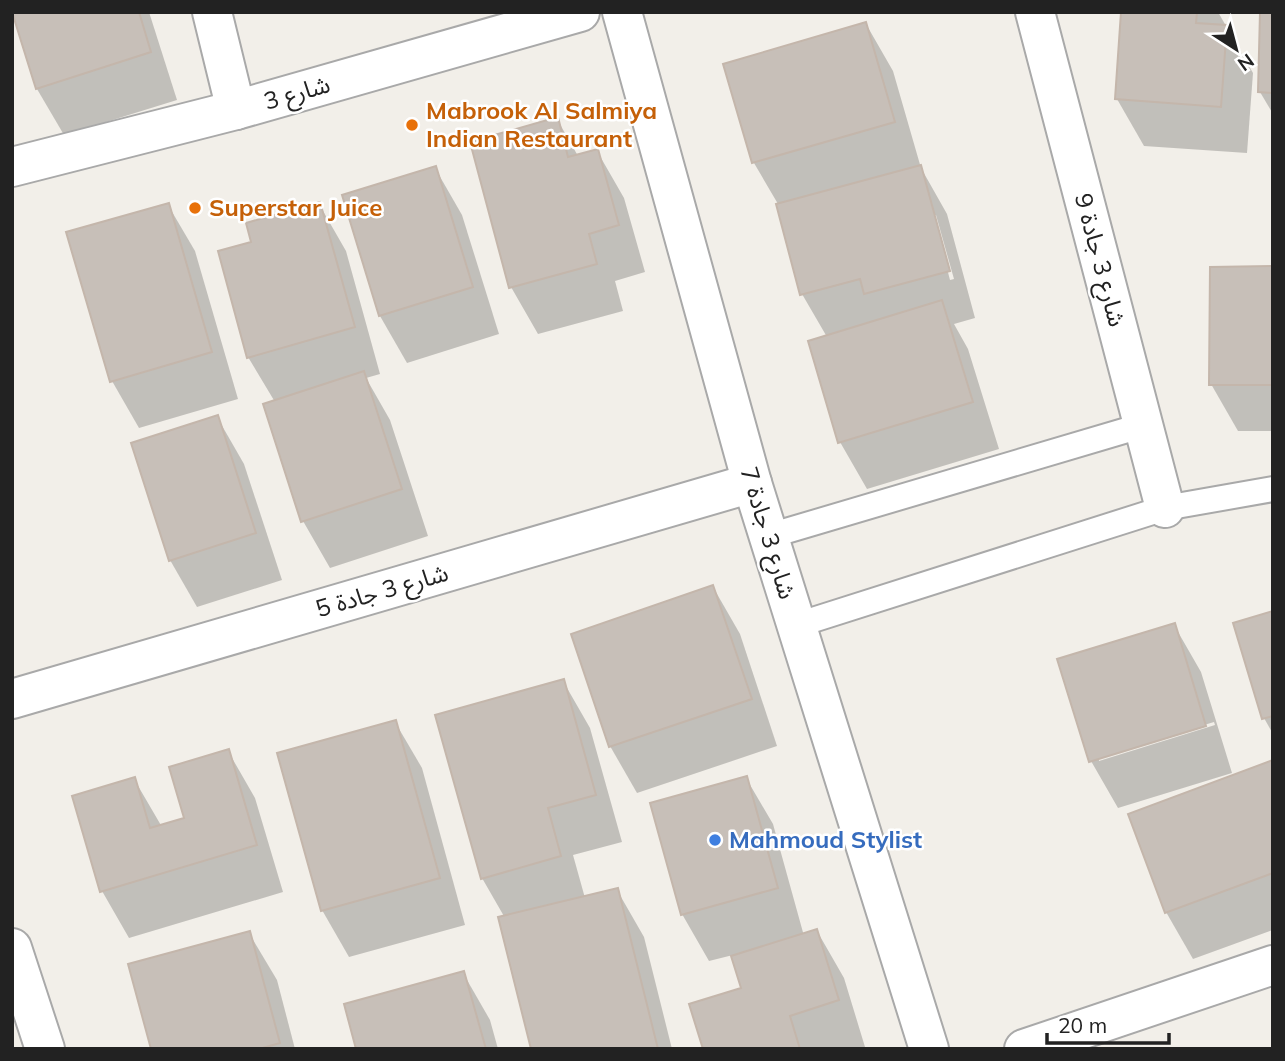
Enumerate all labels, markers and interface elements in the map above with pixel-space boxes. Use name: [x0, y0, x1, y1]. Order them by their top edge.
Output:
north arrow: [1201, 14, 1271, 84]
text: N: [1233, 49, 1259, 77]
street label: شارع 3: [260, 68, 334, 119]
place label: Mabrook Al Salmiya Indian Restaurant: [426, 95, 657, 153]
marker: Mabrook Al Salmiya Indian Restaurant: [404, 117, 420, 133]
street label: شارع 3 جادة 9: [1066, 190, 1133, 330]
place label: Superstar Juice: [209, 192, 382, 222]
marker: Superstar Juice: [187, 200, 203, 216]
street label: شارع 3 جادة 7: [732, 463, 803, 603]
street label: شارع 3 جادة 5: [312, 557, 452, 626]
place label: Mahmoud Stylist: [729, 824, 922, 854]
marker: Mahmoud Stylist: [707, 832, 723, 848]
scale bar: [1047, 1002, 1170, 1046]
text: 20 m: [1058, 1012, 1107, 1038]

